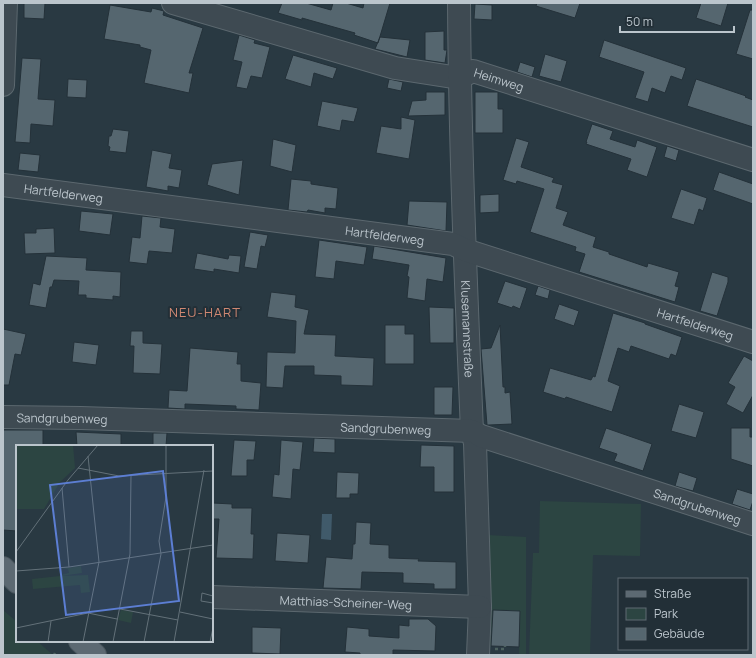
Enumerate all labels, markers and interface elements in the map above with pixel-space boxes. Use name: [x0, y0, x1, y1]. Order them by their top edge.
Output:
scale bar: [620, 8, 734, 34]
text: 50 m: [626, 13, 653, 30]
street label: Heimweg: [472, 63, 526, 95]
street label: Hartfelderweg: [23, 179, 104, 207]
street label: Hartfelderweg: [344, 221, 425, 249]
street label: Klusemannstraße: [457, 280, 478, 378]
district label: NEU-HART: [169, 303, 241, 321]
street label: Hartfelderweg: [655, 303, 736, 344]
street label: Sandgrubenweg: [16, 409, 108, 427]
street label: Sandgrubenweg: [340, 418, 432, 438]
inset map: [16, 445, 213, 642]
street label: Sandgrubenweg: [651, 484, 743, 528]
legend: [618, 578, 748, 650]
text: Straße: [654, 585, 691, 602]
street label: Matthias-Scheiner-Weg: [279, 591, 412, 613]
text: Park: [654, 605, 679, 622]
text: Gebäude: [654, 625, 705, 642]

